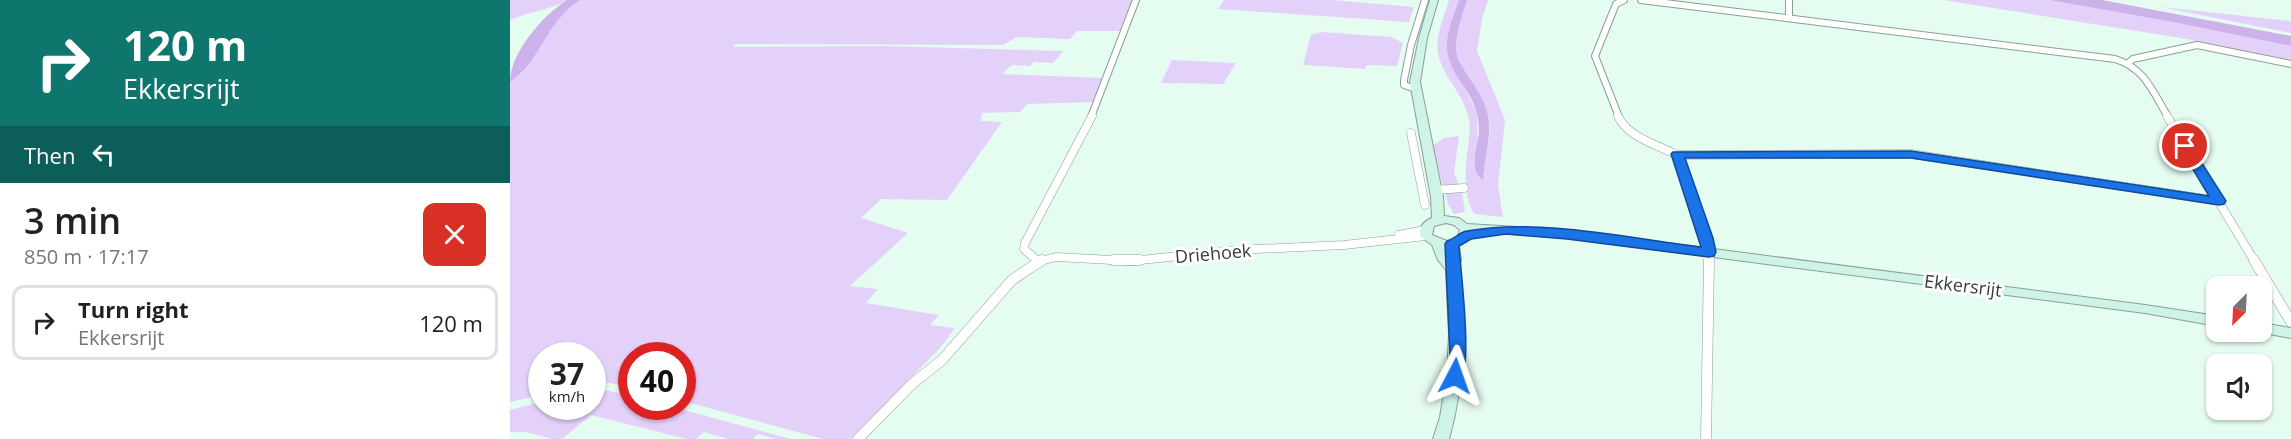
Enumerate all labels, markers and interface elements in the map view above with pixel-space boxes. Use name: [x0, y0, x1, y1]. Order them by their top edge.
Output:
text: 120 m: [123, 16, 247, 73]
icon: right: [24, 24, 102, 102]
text: Ekkersrijt: [123, 70, 240, 107]
pin: [2159, 120, 2210, 171]
icon: arrive: [2168, 129, 2201, 162]
icon: left: [87, 138, 120, 171]
text: Then: [24, 140, 75, 170]
text: 3 min: [24, 196, 121, 245]
button: close: [423, 203, 486, 266]
street label: Driehoek: [1174, 238, 1253, 268]
text: 850 m · 17:17: [24, 243, 149, 270]
street label: Ekkersrijt: [1923, 268, 2003, 302]
north arrow: [2206, 276, 2272, 342]
map controls: [2206, 276, 2272, 420]
text: Turn right: [78, 294, 189, 324]
icon: right: [27, 306, 60, 339]
text: 120 m: [419, 308, 483, 338]
text: Ekkersrijt: [78, 324, 164, 351]
speed limit sign: 40: [618, 342, 696, 420]
position arrow: [1423, 344, 1487, 408]
text: 37: [550, 353, 584, 394]
button: sound: [2206, 354, 2272, 420]
text: km/h: [549, 386, 585, 406]

